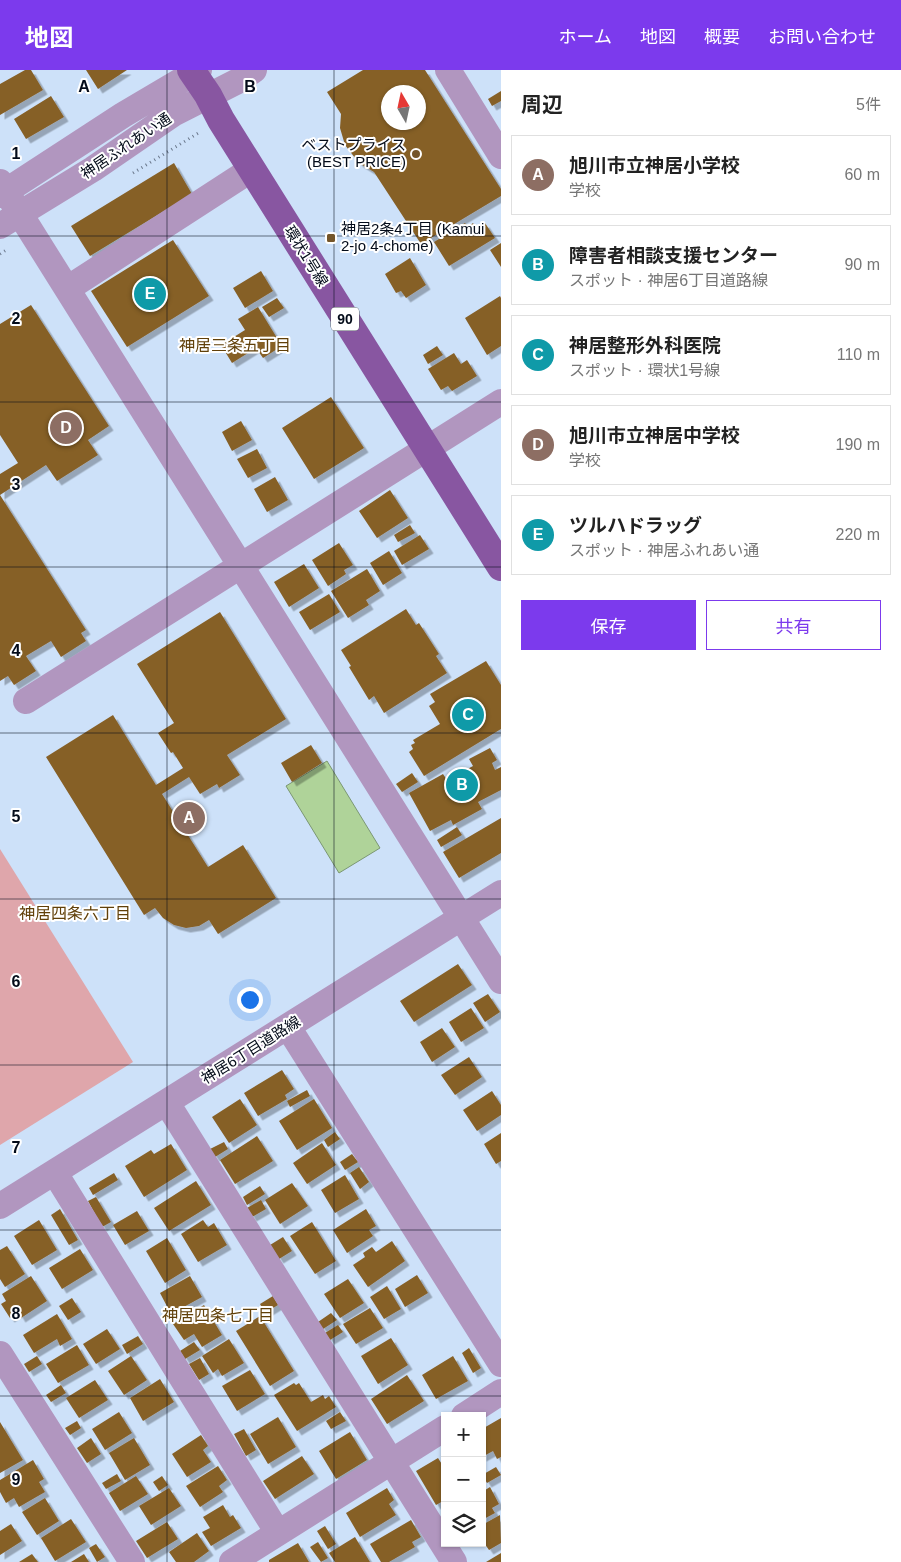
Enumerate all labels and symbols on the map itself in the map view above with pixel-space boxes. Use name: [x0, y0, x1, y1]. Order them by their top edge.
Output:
text: A: [78, 78, 90, 95]
text: B: [244, 78, 256, 95]
north arrow: [381, 85, 426, 130]
street label: 神居ふれあい通: [77, 109, 174, 182]
place label: ベストプライス (BEST PRICE): [301, 136, 406, 170]
text: 1: [12, 145, 21, 162]
marker: ベストプライス (BEST PRICE): [410, 148, 422, 160]
place label: 神居2条4丁目 (Kamui 2-jo 4-chome): [341, 220, 484, 254]
street label: 環状1号線: [281, 222, 332, 289]
marker: 神居2条4丁目 (Kamui 2-jo 4-chome): [325, 232, 337, 244]
pin: E: [134, 275, 166, 313]
road number: 90: [331, 308, 359, 330]
text: 2: [12, 310, 21, 327]
district label: 神居三条五丁目: [179, 337, 291, 354]
pin: D: [50, 409, 82, 447]
text: 3: [12, 476, 21, 493]
text: 4: [12, 642, 21, 659]
pin: C: [452, 696, 484, 734]
pin: B: [446, 766, 478, 804]
pin: A: [173, 799, 205, 837]
text: 5: [12, 808, 21, 825]
district label: 神居四条六丁目: [19, 905, 131, 922]
text: 6: [12, 973, 21, 990]
your location: [237, 987, 263, 1013]
street label: 神居6丁目道路線: [198, 1012, 303, 1087]
text: 7: [12, 1139, 21, 1156]
text: 8: [12, 1305, 21, 1322]
district label: 神居四条七丁目: [162, 1307, 274, 1324]
text: 9: [12, 1471, 21, 1488]

